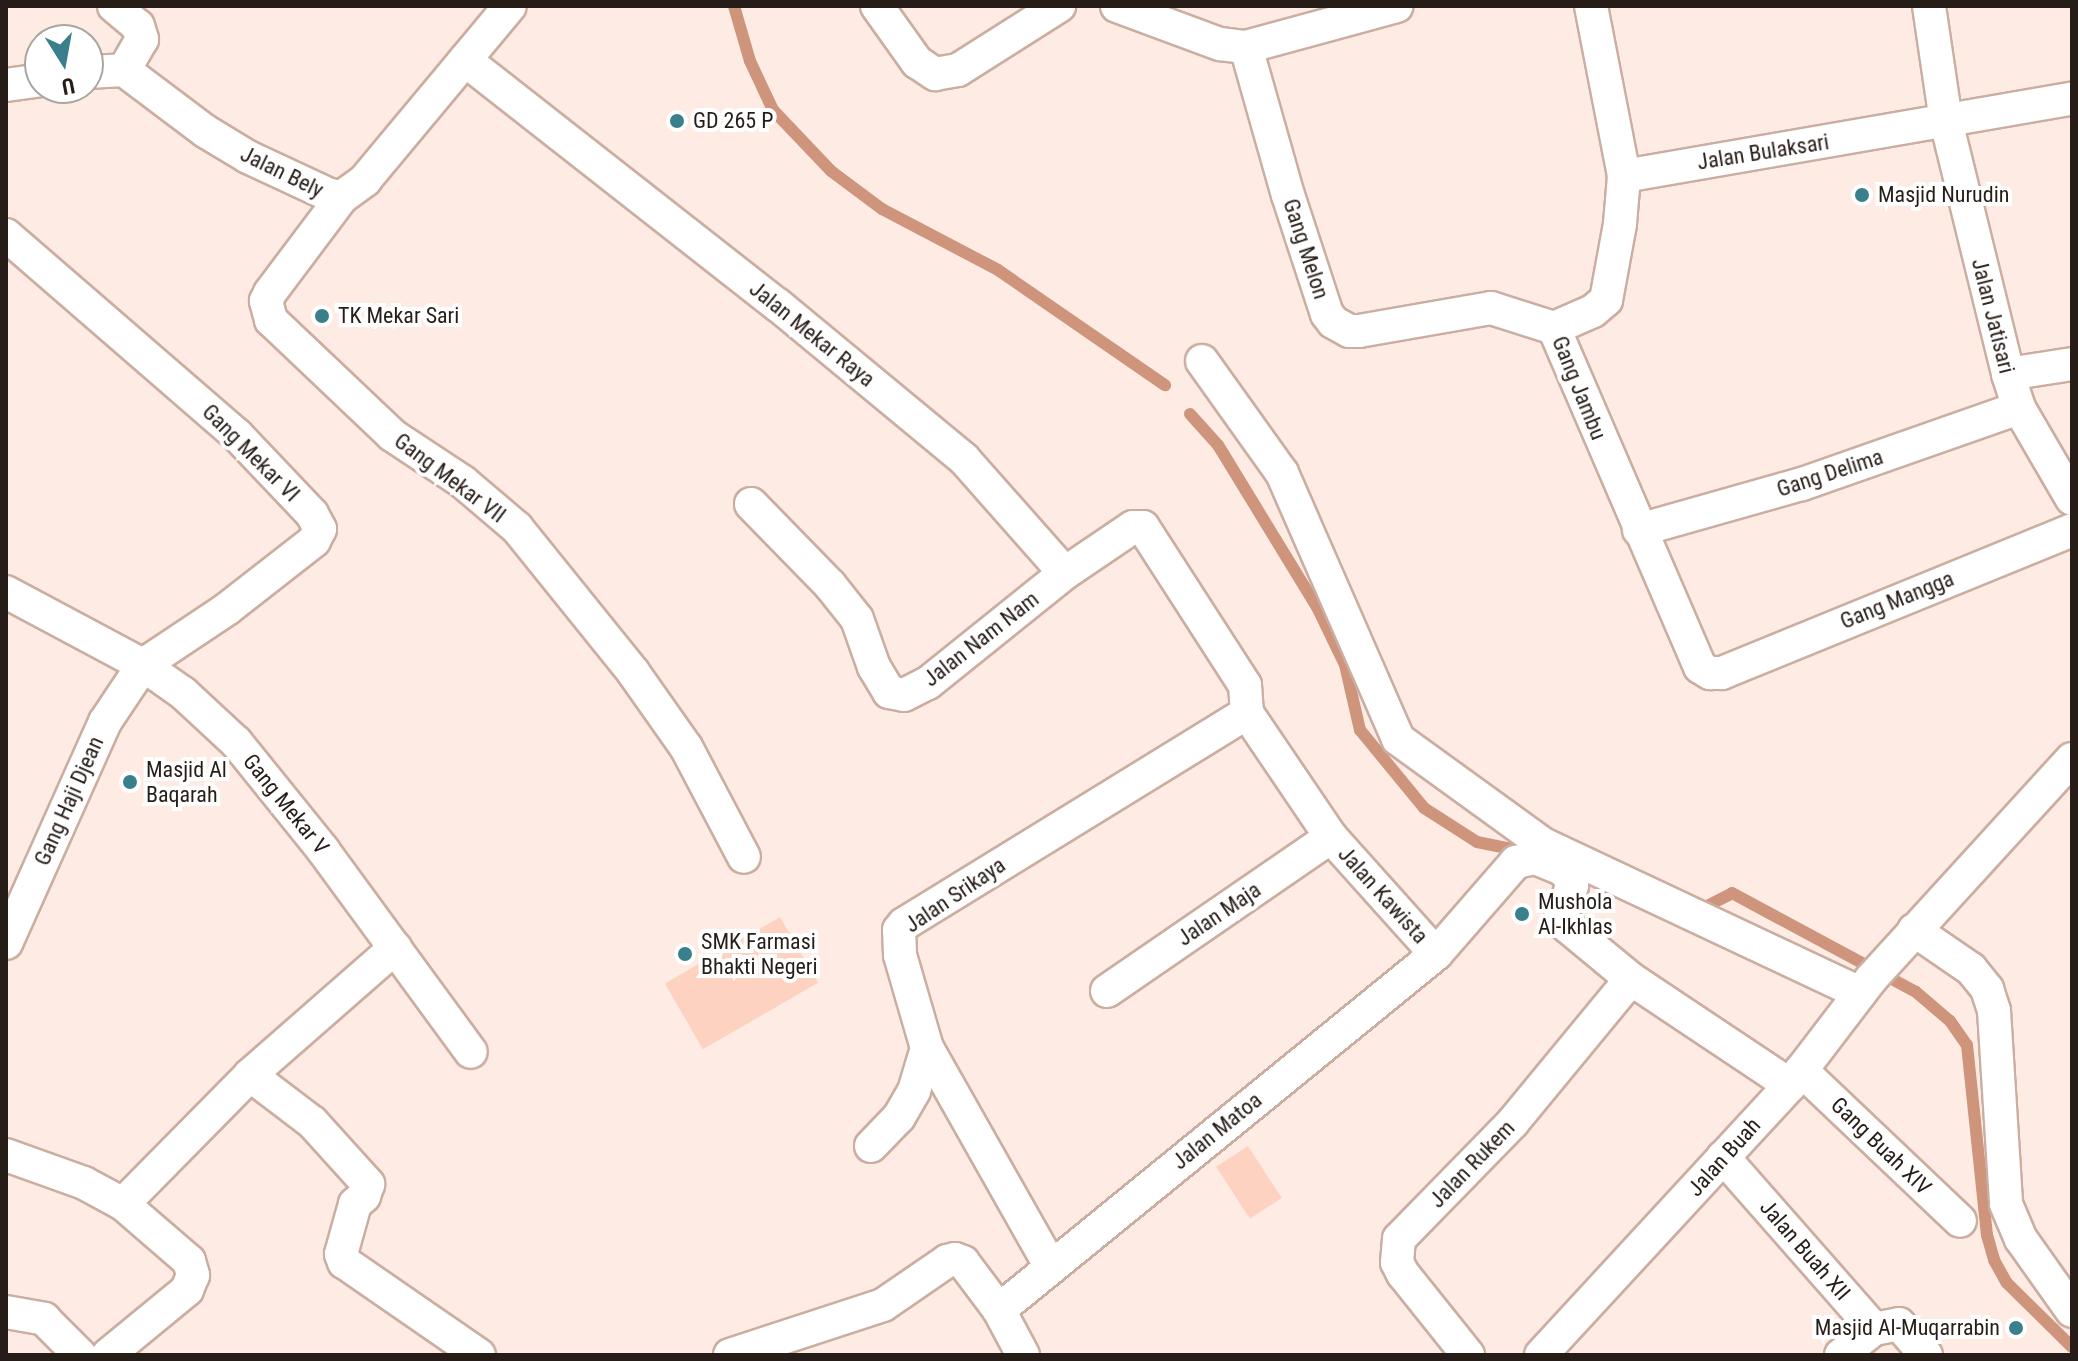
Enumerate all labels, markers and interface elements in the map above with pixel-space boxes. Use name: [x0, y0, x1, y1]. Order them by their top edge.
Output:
north arrow: [24, 24, 104, 104]
text: U: [60, 73, 77, 100]
place label: GD 265 P: [693, 108, 773, 134]
marker: GD 265 P: [668, 112, 686, 130]
street label: Jalan Bulaksari: [1695, 129, 1831, 175]
street label: Jalan Bely: [236, 141, 328, 203]
place label: Masjid Nurudin: [1878, 182, 2009, 208]
marker: Masjid Nurudin: [1853, 186, 1871, 204]
street label: Gang Melon: [1277, 196, 1335, 302]
street label: Jalan Jatisari: [1966, 256, 2020, 376]
street label: Jalan Mekar Raya: [744, 276, 880, 392]
place label: TK Mekar Sari: [338, 303, 459, 329]
marker: TK Mekar Sari: [313, 307, 331, 325]
street label: Gang Jambu: [1546, 332, 1612, 444]
street label: Gang Mekar VI: [197, 399, 305, 507]
street label: Gang Mekar VII: [389, 428, 511, 528]
street label: Gang Delima: [1774, 443, 1886, 503]
street label: Gang Mangga: [1836, 565, 1958, 635]
street label: Jalan Nam Nam: [918, 586, 1044, 692]
street label: Gang Haji Djean: [29, 732, 109, 870]
street label: Gang Mekar V: [237, 748, 335, 860]
place label: Masjid Al Baqarah: [146, 756, 227, 808]
marker: Masjid Al Baqarah: [121, 773, 139, 791]
street label: Jalan Kawista: [1333, 841, 1433, 949]
street label: Jalan Srikaya: [900, 852, 1010, 938]
street label: Jalan Maja: [1172, 876, 1266, 952]
place label: Mushola Al-Ikhlas: [1538, 888, 1613, 940]
marker: Mushola Al-Ikhlas: [1513, 905, 1531, 923]
place label: SMK Farmasi Bhakti Negeri: [701, 928, 818, 980]
marker: SMK Farmasi Bhakti Negeri: [676, 945, 694, 963]
street label: Jalan Matoa: [1167, 1087, 1267, 1175]
street label: Gang Buah XIV: [1825, 1092, 1937, 1200]
street label: Jalan Buah: [1682, 1112, 1766, 1202]
street label: Jalan Rukem: [1424, 1115, 1520, 1213]
street label: Jalan Buah XII: [1754, 1194, 1856, 1306]
place label: Masjid Al-Muqarrabin: [1815, 1315, 2000, 1341]
marker: Masjid Al-Muqarrabin: [2007, 1319, 2025, 1337]

